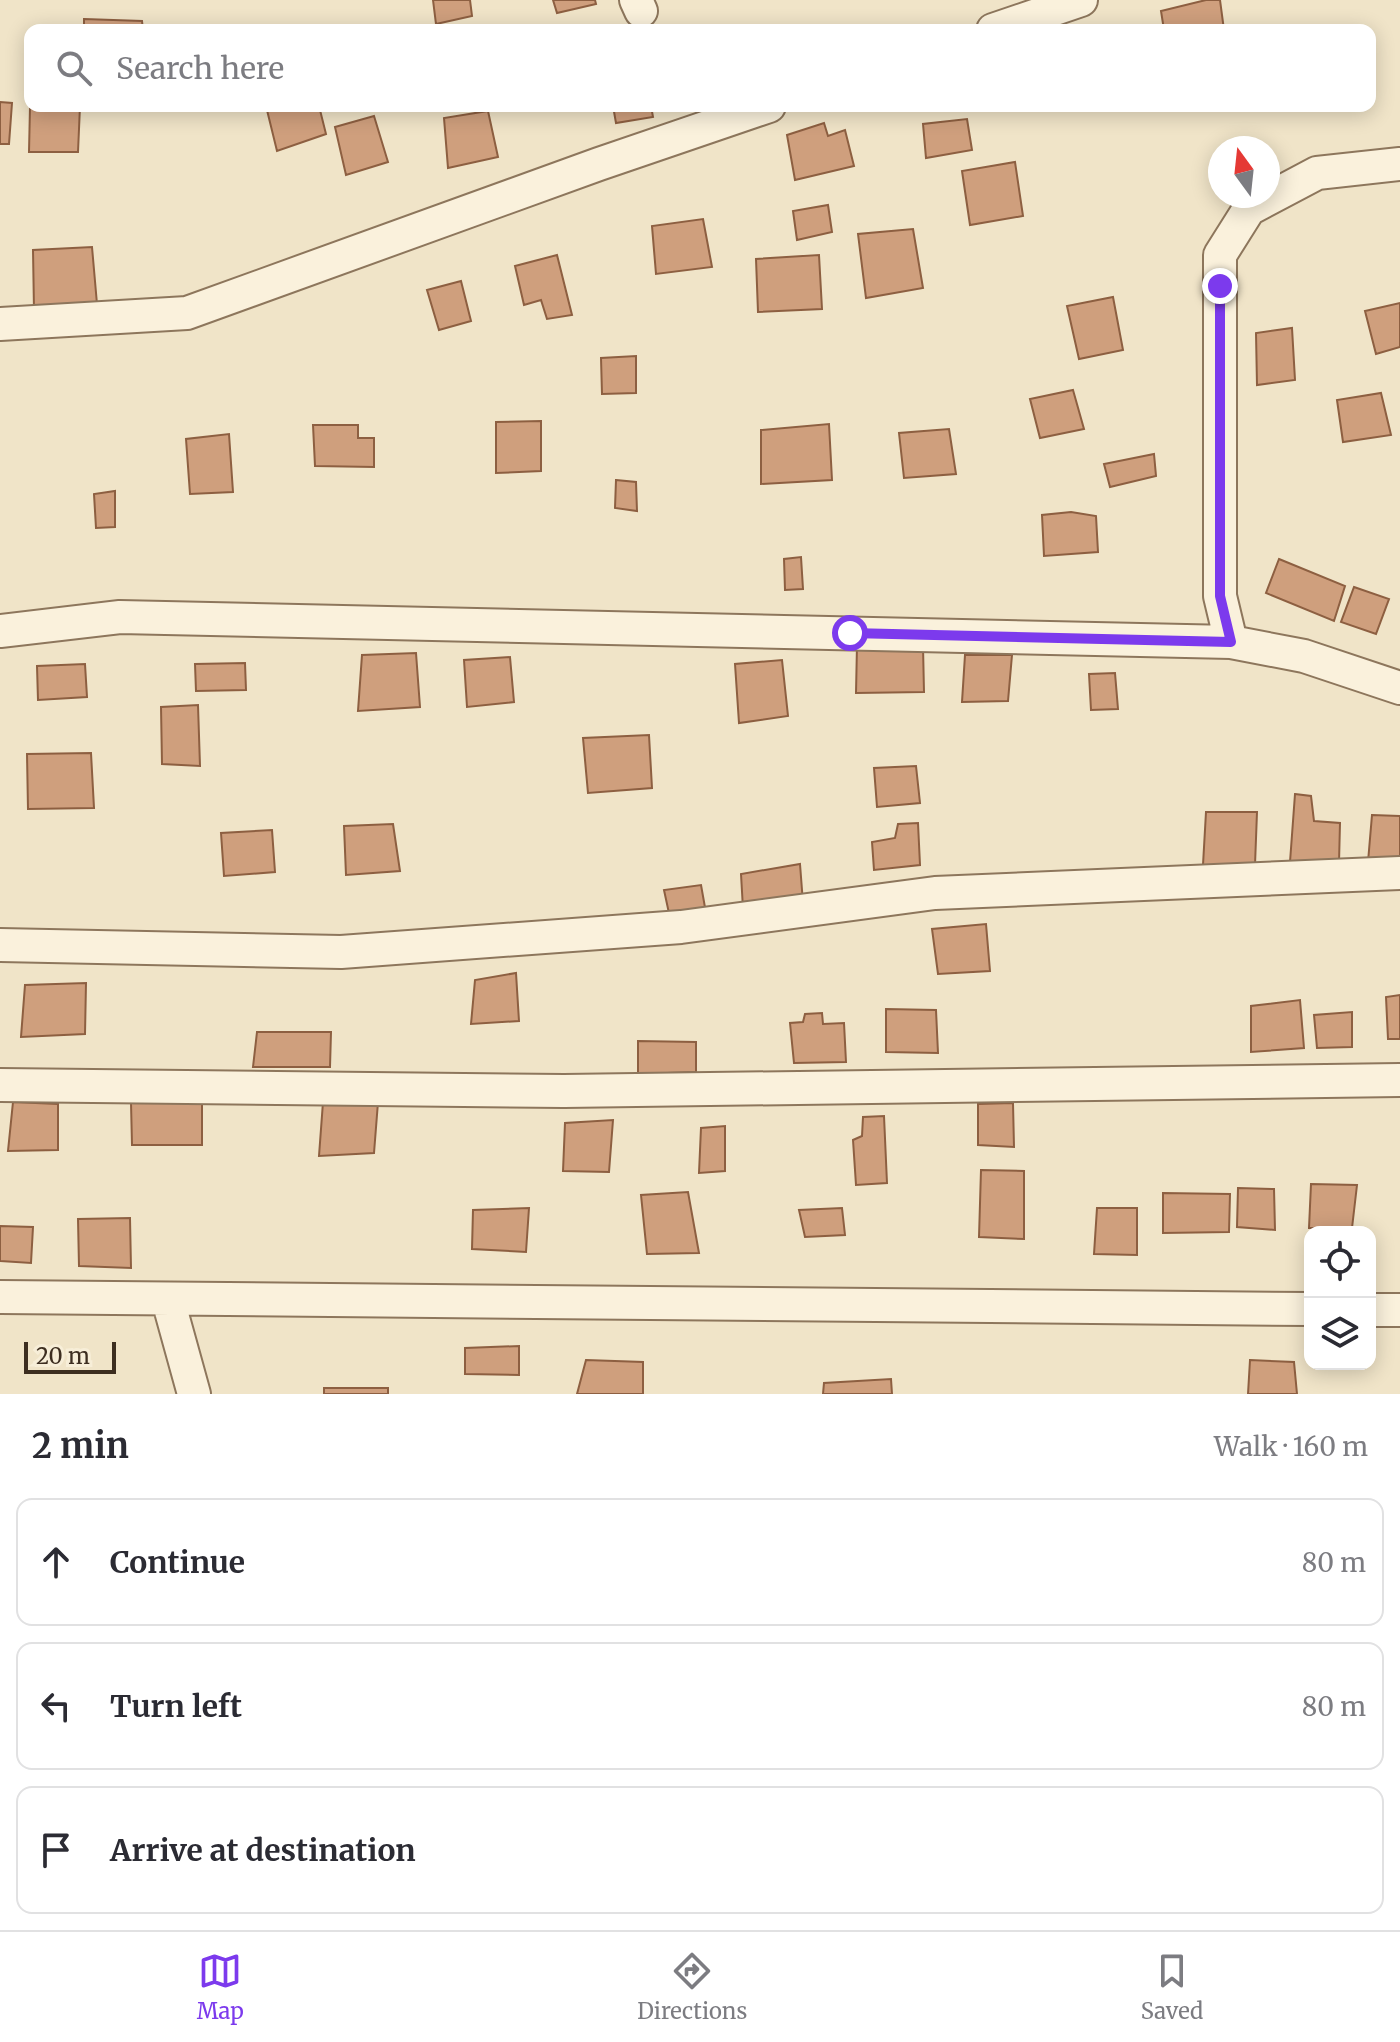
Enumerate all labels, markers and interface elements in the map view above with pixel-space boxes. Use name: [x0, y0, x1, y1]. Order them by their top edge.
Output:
search box: [24, 24, 1376, 112]
icon: search: [52, 46, 96, 90]
text: Search here: [116, 49, 284, 87]
north arrow: [1208, 136, 1280, 208]
route end: [1202, 268, 1238, 304]
route start: [832, 615, 868, 651]
map controls: [1304, 1226, 1376, 1370]
button: locate: [1304, 1226, 1376, 1298]
button: layers: [1304, 1298, 1376, 1370]
scale bar: [24, 1338, 116, 1374]
text: 20 m: [36, 1342, 90, 1370]
text: 2 min: [32, 1425, 129, 1467]
text: Walk · 160 m: [1214, 1430, 1368, 1463]
icon: ahead: [34, 1540, 78, 1584]
text: Continue: [110, 1543, 245, 1581]
text: 80 m: [1302, 1546, 1366, 1579]
icon: left: [34, 1684, 78, 1728]
text: Turn left: [110, 1687, 242, 1725]
text: 80 m: [1302, 1690, 1366, 1723]
icon: arrive: [34, 1828, 78, 1872]
text: Arrive at destination: [110, 1831, 416, 1869]
tab: Map: [197, 1949, 244, 2025]
tab: Directions: [637, 1949, 747, 2025]
tab: Saved: [1141, 1949, 1203, 2025]

